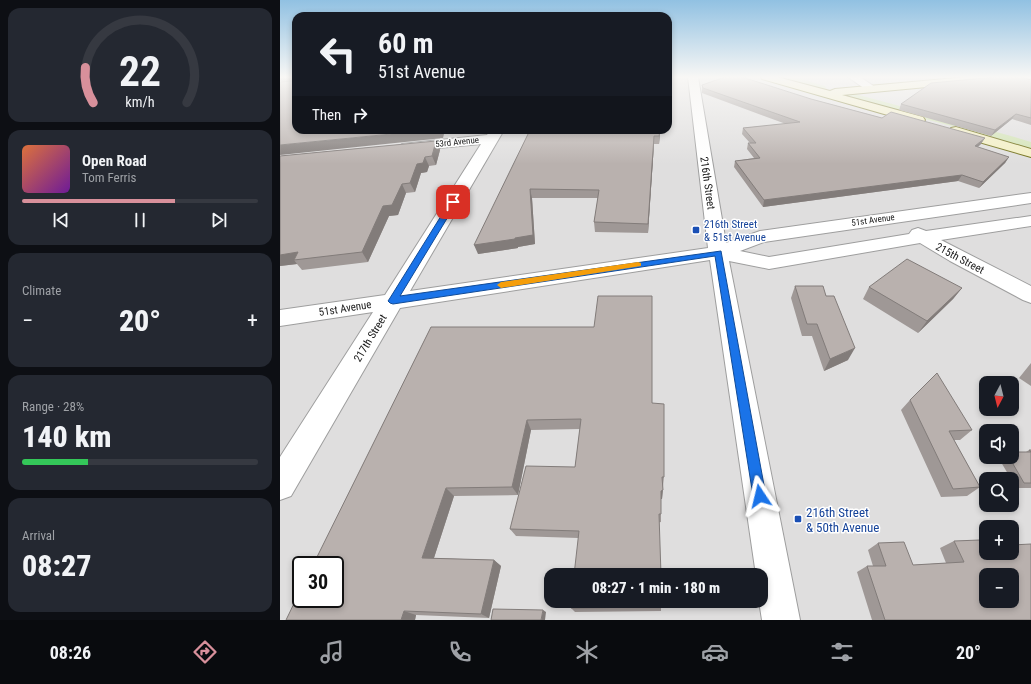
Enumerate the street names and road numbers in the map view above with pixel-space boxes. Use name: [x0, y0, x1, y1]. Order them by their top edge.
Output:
street label: 53rd Avenue: [435, 135, 479, 149]
street label: 216th Street: [697, 156, 718, 210]
street label: 51st Avenue: [851, 212, 895, 228]
street label: 215th Street: [933, 240, 986, 277]
street label: 51st Avenue: [318, 298, 372, 319]
street label: 217th Street: [351, 312, 390, 364]

